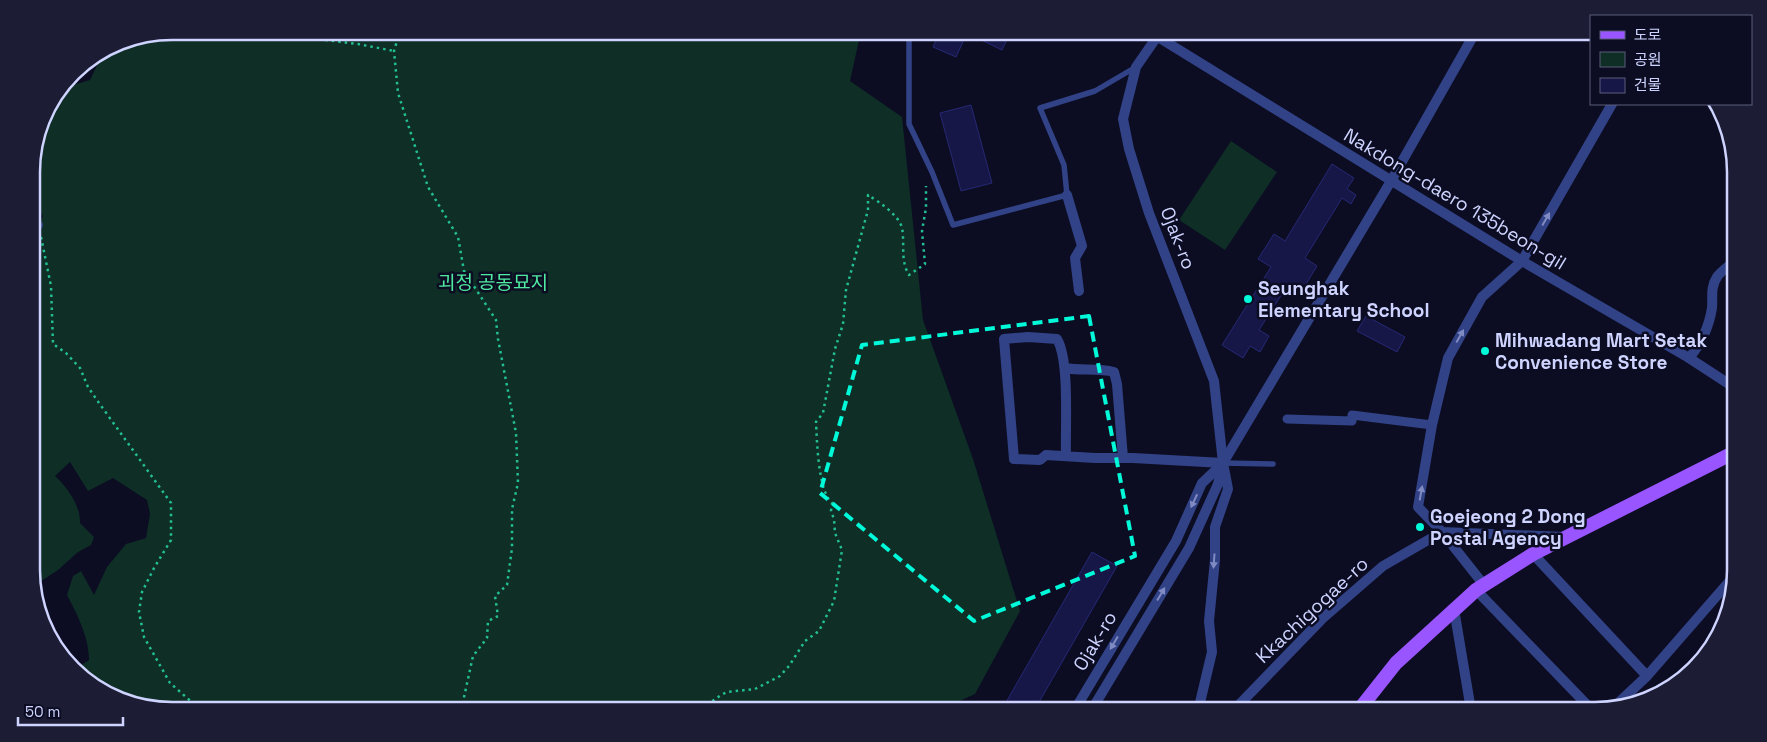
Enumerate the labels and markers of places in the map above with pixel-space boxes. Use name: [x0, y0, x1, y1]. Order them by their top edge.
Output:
place label: Seunghak Elementary School: [1258, 276, 1430, 323]
marker: Seunghak Elementary School: [1242, 293, 1254, 305]
place label: Mihwadang Mart Setak Convenience Store: [1495, 328, 1708, 375]
marker: Mihwadang Mart Setak Convenience Store: [1479, 345, 1491, 357]
place label: Goejeong 2 Dong Postal Agency: [1430, 504, 1586, 551]
marker: Goejeong 2 Dong Postal Agency: [1414, 521, 1426, 533]

